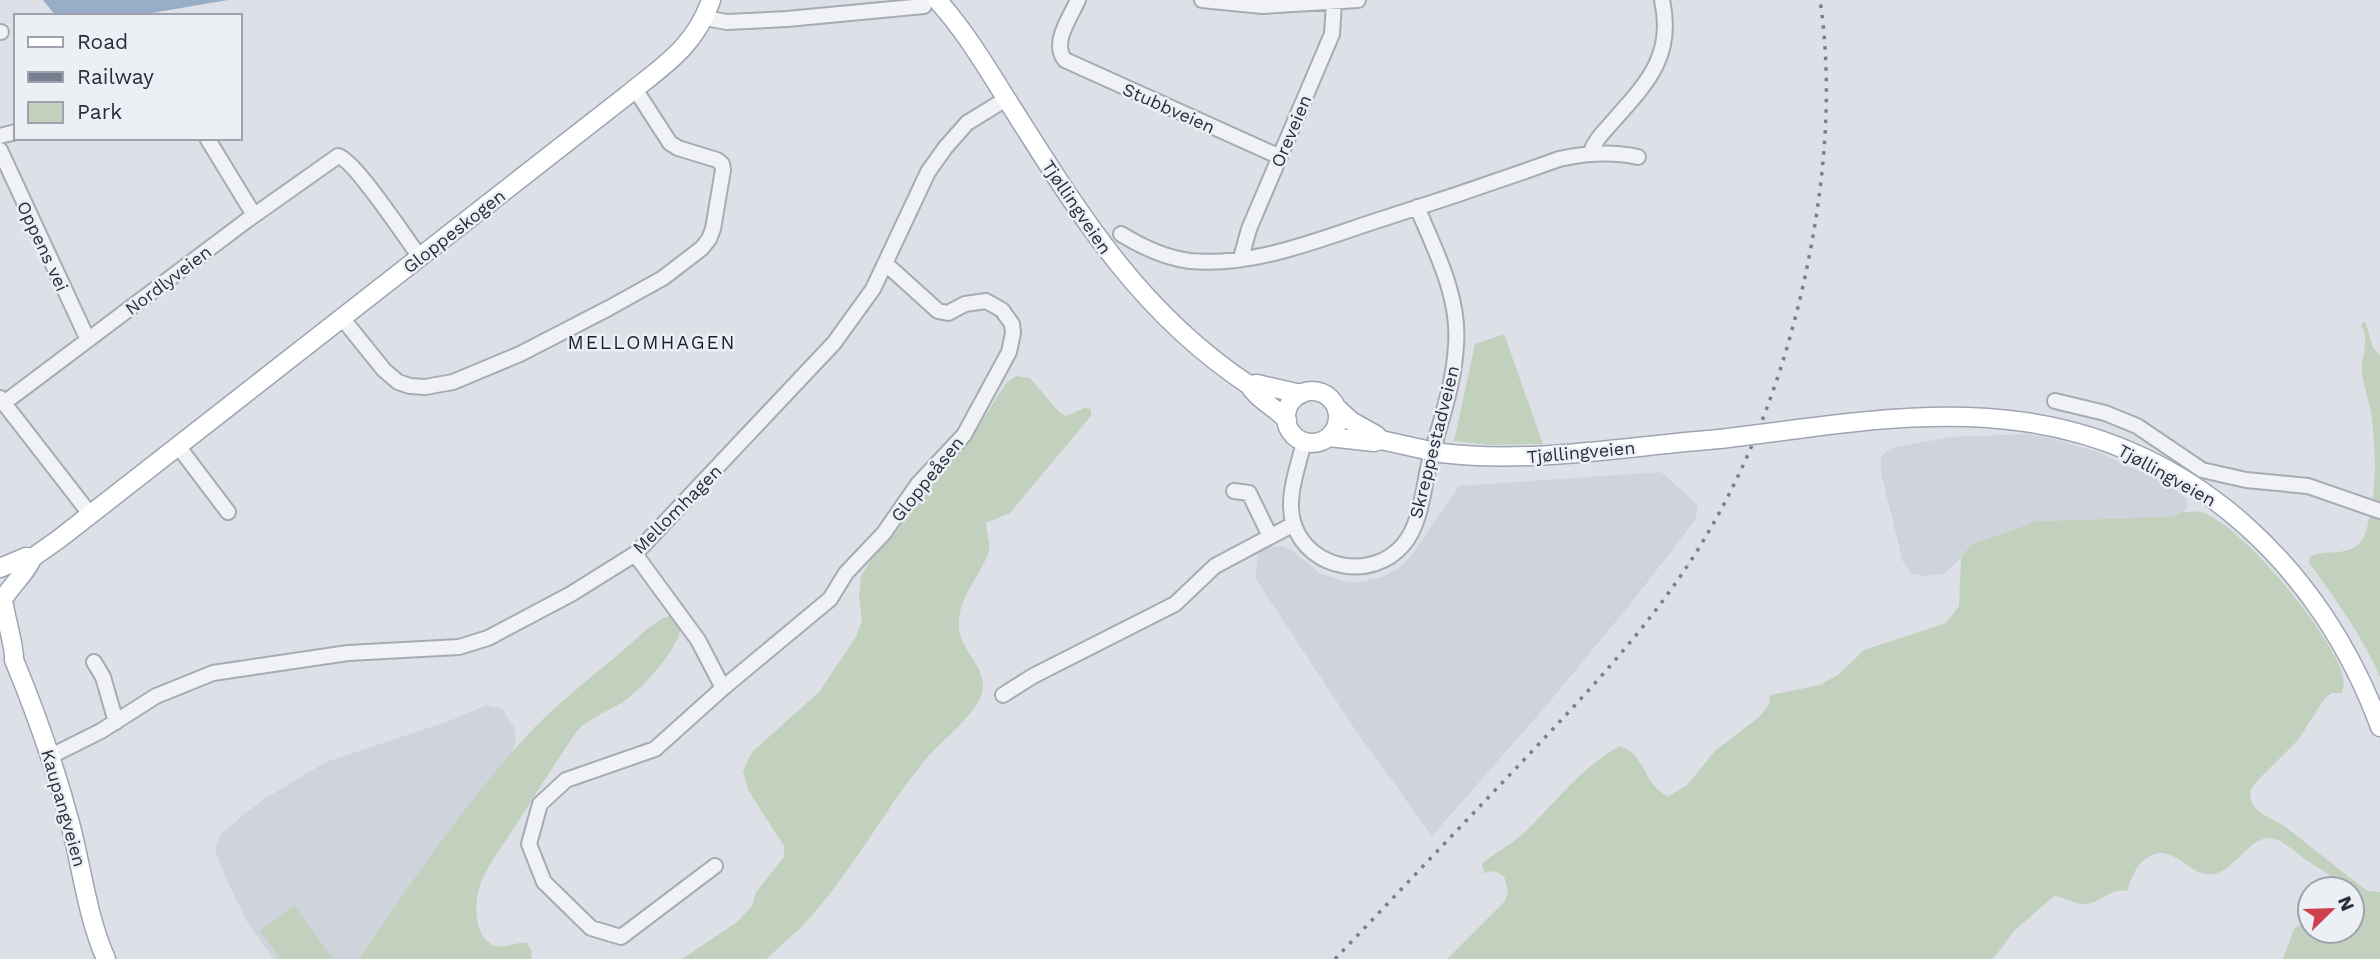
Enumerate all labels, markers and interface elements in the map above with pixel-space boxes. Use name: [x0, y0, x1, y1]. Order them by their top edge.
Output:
legend: [14, 14, 242, 140]
text: Road: [77, 29, 128, 54]
text: Railway: [77, 64, 154, 89]
street label: Stubbveien: [1120, 78, 1218, 138]
street label: Oreveien: [1266, 92, 1316, 170]
text: Park: [77, 99, 122, 124]
street label: Tjøllingveien: [1038, 156, 1116, 258]
street label: Gloppeskogen: [399, 185, 509, 277]
street label: Oppens vei: [13, 198, 73, 294]
street label: Nordlyveien: [121, 241, 215, 319]
district label: MELLOMHAGEN: [568, 331, 736, 354]
street label: Skreppestadveien: [1405, 363, 1463, 521]
street label: Gloppeåsen: [886, 432, 968, 526]
street label: Tjøllingveien: [1526, 437, 1636, 467]
street label: Tjøllingveien: [2114, 439, 2220, 511]
street label: Mellomhagen: [628, 460, 726, 558]
street label: Kaupangveien: [37, 747, 91, 869]
north arrow: [2296, 875, 2366, 945]
text: N: [2333, 893, 2360, 915]

